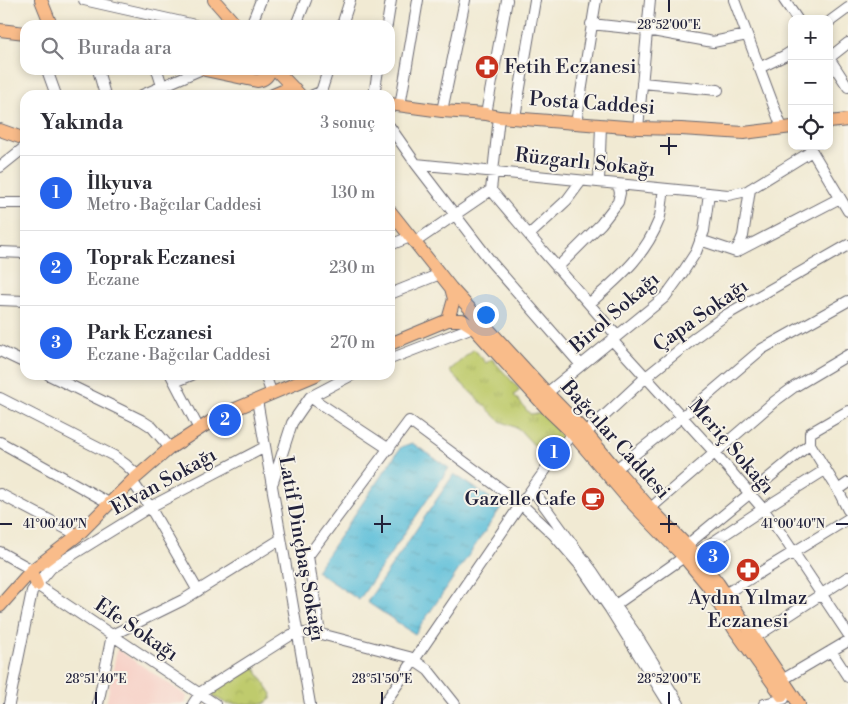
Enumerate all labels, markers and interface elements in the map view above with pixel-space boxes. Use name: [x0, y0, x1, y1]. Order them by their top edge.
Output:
map controls: [788, 15, 833, 150]
button: +: [788, 15, 833, 60]
text: 28°52'00"E: [637, 18, 701, 33]
search box: [20, 20, 395, 75]
icon: search: [38, 34, 66, 62]
text: Burada ara: [78, 36, 172, 60]
pharmacy icon: Fetih Eczanesi: [474, 54, 500, 80]
place label: Fetih Eczanesi: [504, 55, 637, 80]
button: −: [788, 60, 833, 105]
street label: Posta Caddesi: [528, 87, 656, 121]
button: locate: [788, 105, 833, 150]
text: Yakında: [40, 110, 123, 136]
text: 3 sonuç: [320, 113, 375, 133]
street label: Rüzgarlı Sokağı: [514, 143, 657, 183]
text: İlkyuva: [87, 171, 152, 195]
text: 1: [52, 183, 60, 203]
text: 130 m: [331, 183, 375, 203]
text: Metro · Bağcılar Caddesi: [87, 195, 262, 215]
text: Toprak Eczanesi: [87, 246, 235, 270]
text: 2: [51, 258, 61, 278]
text: 230 m: [329, 258, 375, 278]
street label: Birol Sokağı: [564, 267, 665, 360]
text: Eczane: [87, 270, 140, 290]
street label: Çapa Sokağı: [649, 274, 754, 358]
your location: [473, 302, 499, 328]
text: Park Eczanesi: [87, 321, 212, 345]
text: 3: [51, 333, 61, 353]
text: 270 m: [330, 333, 375, 353]
text: Eczane · Bağcılar Caddesi: [87, 345, 270, 365]
street label: Bağcılar Caddesi: [554, 374, 675, 505]
street label: Meriç Sokağı: [683, 394, 779, 500]
pin: 2: [209, 401, 241, 439]
pin: 1: [538, 434, 570, 472]
street label: Elvan Sokağı: [107, 443, 221, 521]
street label: Latif Dinçbaş Sokağı: [272, 454, 330, 644]
cafe icon: Gazelle Cafe: [580, 486, 606, 512]
place label: Gazelle Cafe: [465, 487, 576, 512]
text: 41°00'40"N: [23, 517, 87, 532]
text: 41°00'40"N: [761, 517, 825, 532]
pin: 3: [697, 538, 729, 576]
pharmacy icon: Aydın Yılmaz Eczanesi: [735, 557, 761, 583]
place label: Aydın Yılmaz Eczanesi: [688, 586, 807, 634]
street label: Efe Sokağı: [89, 593, 183, 667]
text: 28°51'40"E: [65, 672, 127, 687]
text: 28°51'50"E: [352, 672, 412, 687]
text: 28°52'00"E: [637, 672, 701, 687]

